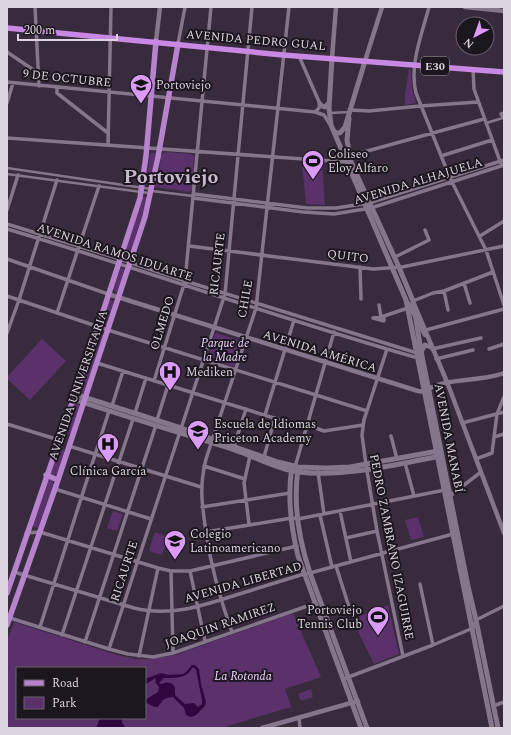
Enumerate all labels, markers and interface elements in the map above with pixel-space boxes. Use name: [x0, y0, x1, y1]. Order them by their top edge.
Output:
scale bar: [18, 16, 117, 42]
north arrow: [455, 16, 495, 56]
text: 200 m: [24, 21, 55, 40]
street label: AVENIDA PEDRO GUAL: [185, 25, 327, 56]
text: N: [460, 34, 478, 53]
road number: E30: [421, 57, 449, 75]
street label: 9 DE OCTUBRE: [22, 64, 112, 93]
school or university icon: Portoviejo: [128, 72, 154, 105]
place label: Portoviejo: [156, 76, 211, 95]
place label: Coliseo Eloy Alfaro: [328, 145, 388, 178]
sports icon: Coliseo Eloy Alfaro: [300, 148, 326, 181]
street label: AVENIDA ALHAJUELA: [351, 153, 485, 210]
district label: Portoviejo: [123, 162, 219, 192]
street label: AVENIDA RAMOS IDUARTE: [34, 218, 195, 287]
street label: RICAURTE: [204, 232, 231, 297]
street label: QUITO: [326, 245, 370, 268]
street label: CHILE: [233, 279, 258, 320]
street label: OLMEDO: [145, 294, 180, 353]
street label: AVENIDA UNIVERSITARIA: [44, 308, 113, 463]
street label: AVENIDA AMÉRICA: [261, 325, 379, 378]
park label: Parque de la Madre: [201, 334, 249, 367]
hospital icon: Mediken: [157, 359, 183, 392]
place label: Mediken: [186, 363, 233, 382]
street label: AVENIDA MANABÍ: [429, 382, 468, 495]
place label: Escuela de Idiomas Priceton Academy: [214, 415, 316, 448]
school or university icon: Escuela de Idiomas Priceton Academy: [185, 418, 211, 451]
hospital icon: Clínica García: [95, 431, 121, 464]
street label: PEDRO ZAMBRANO IZAGUIRRE: [364, 453, 419, 642]
place label: Clínica García: [70, 462, 146, 481]
place label: Colegio Latinoamericano: [190, 525, 281, 558]
school or university icon: Colegio Latinoamericano: [162, 528, 188, 561]
street label: RICAURTE: [106, 538, 143, 604]
street label: AVENIDA LIBERTAD: [182, 557, 304, 608]
street label: JOAQUIN RAMIREZ: [162, 598, 278, 653]
place label: Portoviejo Tennis Club: [297, 601, 362, 634]
sports icon: Portoviejo Tennis Club: [365, 604, 391, 637]
legend: [16, 667, 146, 719]
park label: La Rotonda: [214, 667, 272, 686]
text: Road: [52, 674, 79, 693]
text: Park: [52, 694, 77, 713]

